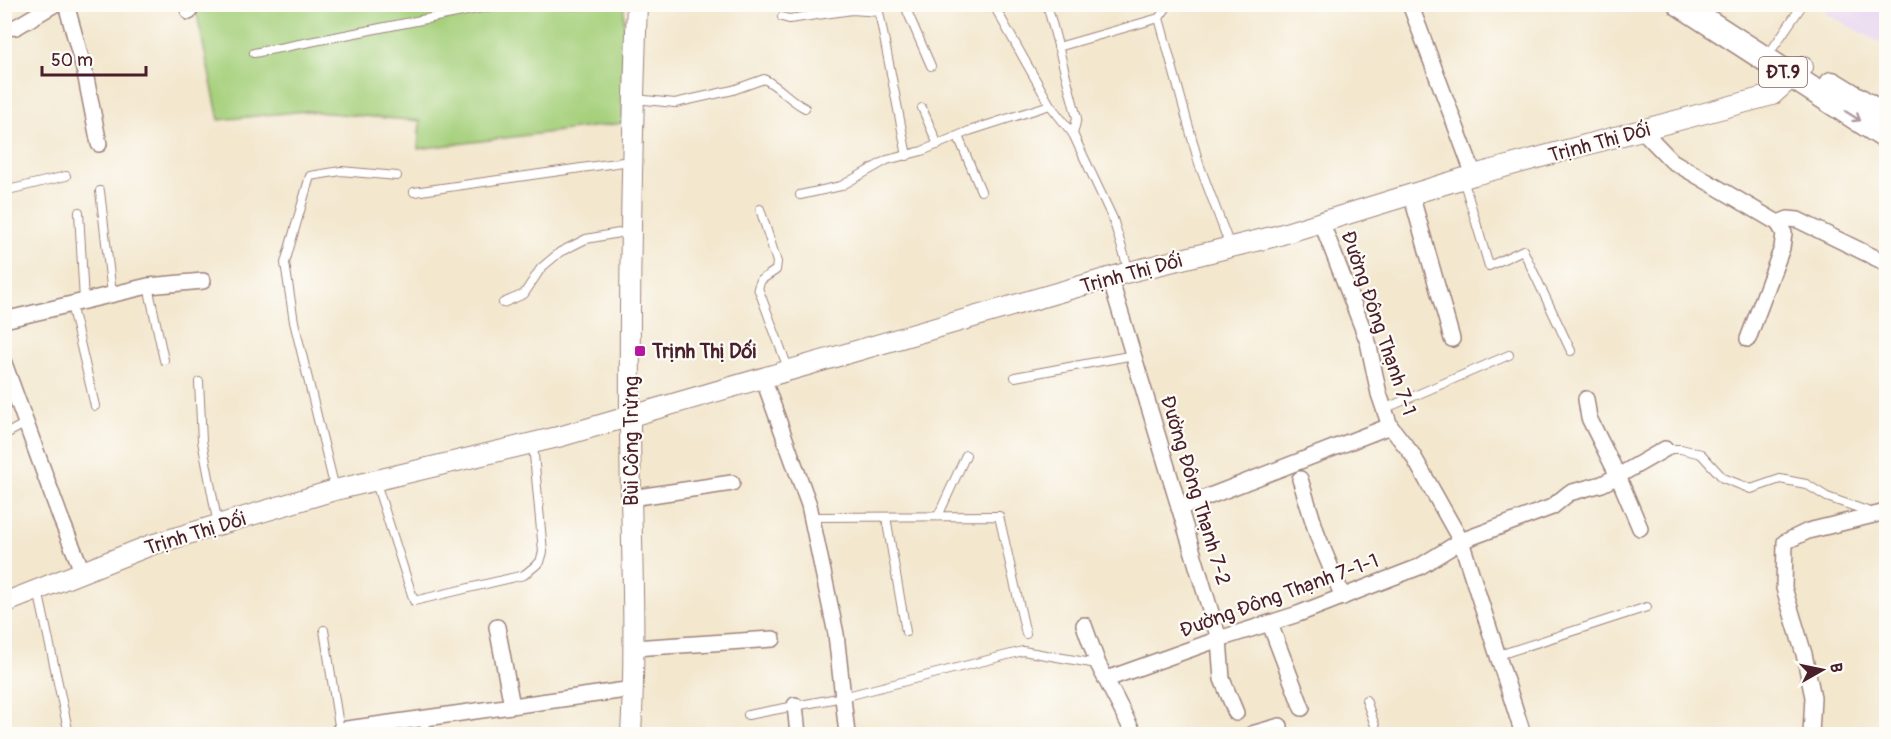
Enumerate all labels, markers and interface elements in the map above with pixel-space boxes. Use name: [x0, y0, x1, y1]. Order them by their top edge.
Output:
scale bar: [42, 39, 146, 77]
text: 50 m: [51, 49, 93, 72]
road number: ĐT.9: [1759, 57, 1807, 87]
one-way arrow: [1844, 111, 1861, 123]
street label: Trịnh Thị Dối: [1546, 117, 1653, 168]
street label: Đường Đông Thạnh 7-1: [1335, 228, 1422, 419]
street label: Trịnh Thị Dối: [1078, 248, 1185, 299]
place label: Trịnh Thị Dối: [651, 339, 757, 364]
marker: Trịnh Thị Dối: [633, 344, 647, 358]
street label: Bùi Công Trừng: [619, 376, 644, 506]
street label: Đường Đông Thạnh 7-2: [1155, 392, 1236, 588]
street label: Trịnh Thị Dối: [142, 506, 249, 561]
street label: Đường Đông Thạnh 7-1-1: [1176, 548, 1382, 643]
north arrow: [1792, 640, 1852, 700]
text: B: [1825, 662, 1846, 674]

